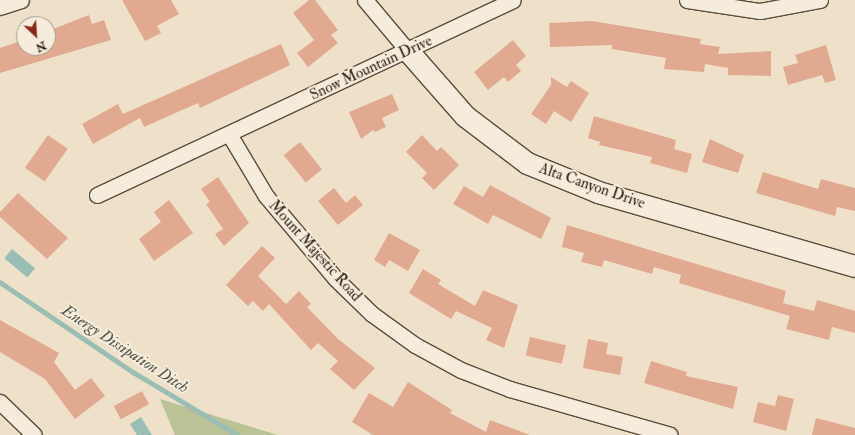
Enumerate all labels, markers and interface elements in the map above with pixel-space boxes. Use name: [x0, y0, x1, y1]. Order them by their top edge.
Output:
north arrow: [16, 16, 56, 56]
street label: Snow Mountain Drive: [307, 32, 435, 104]
text: N: [34, 38, 48, 54]
street label: Alta Canyon Drive: [537, 159, 647, 213]
street label: Mount Majestic Road: [265, 197, 365, 305]
water label: Energy Dissipation Ditch: [58, 301, 192, 397]

